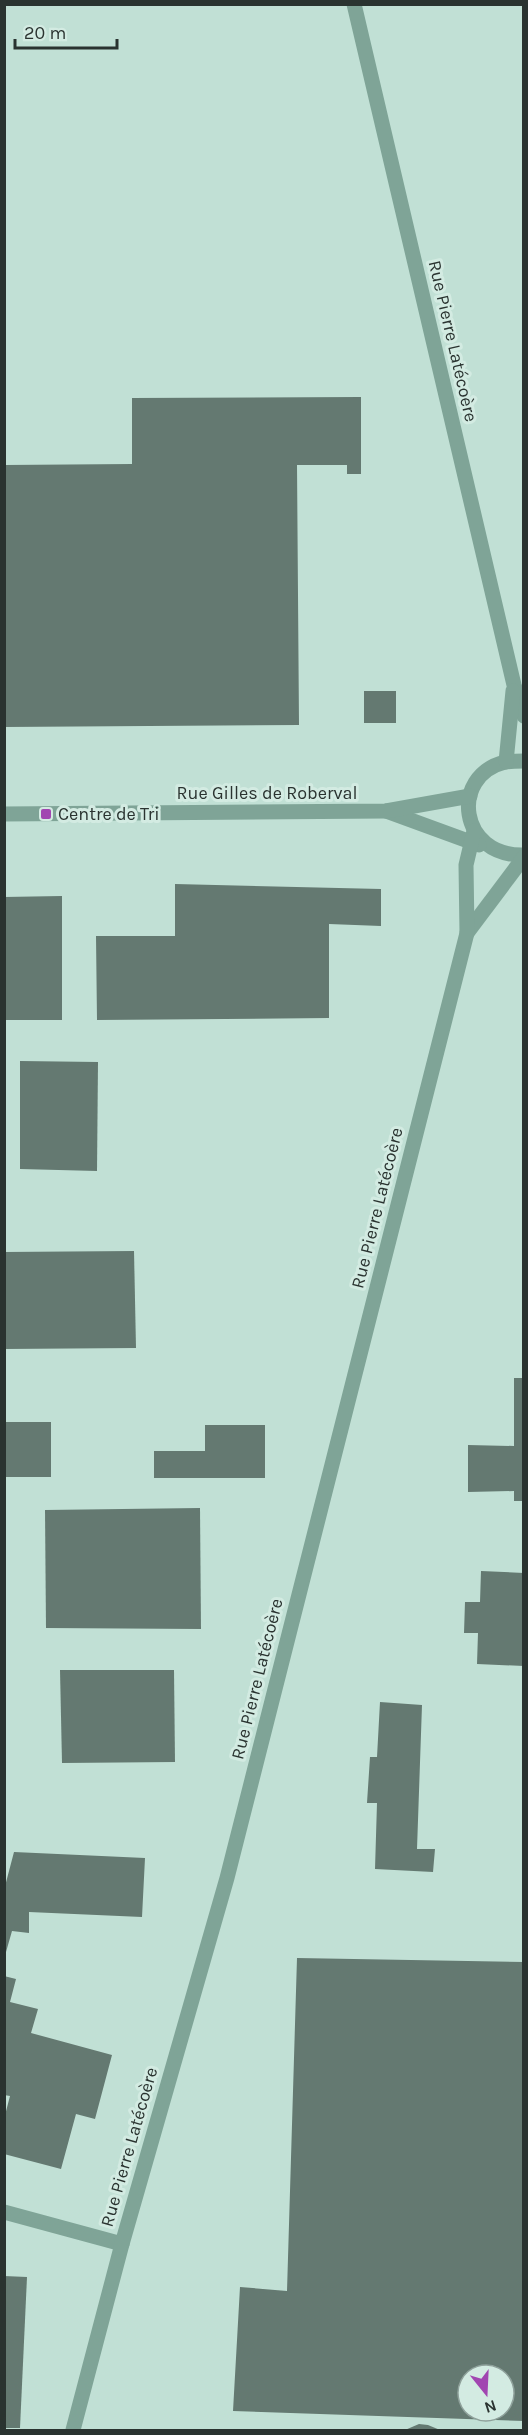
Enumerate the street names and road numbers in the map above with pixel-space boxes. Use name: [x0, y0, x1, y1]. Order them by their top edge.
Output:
street label: Rue Pierre Latécoère: [424, 258, 482, 424]
street label: Rue Gilles de Roberval: [177, 782, 357, 804]
street label: Rue Pierre Latécoère: [346, 1125, 408, 1291]
street label: Rue Pierre Latécoère: [226, 1596, 288, 1762]
street label: Rue Pierre Latécoère: [96, 2065, 162, 2229]

